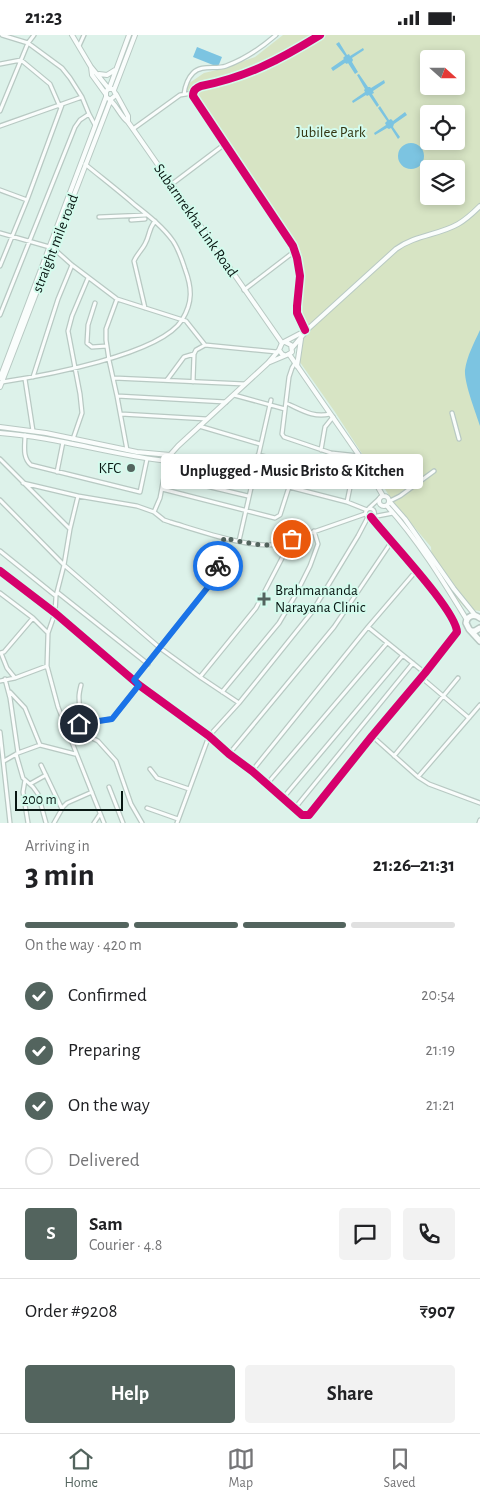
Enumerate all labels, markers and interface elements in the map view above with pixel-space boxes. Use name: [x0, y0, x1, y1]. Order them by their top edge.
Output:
text: 21:23: [25, 8, 62, 27]
north arrow: [420, 50, 465, 95]
map controls: [420, 50, 465, 205]
button: locate: [420, 105, 465, 150]
park label: Jubilee Park: [296, 125, 366, 140]
button: layers: [420, 160, 465, 205]
street label: Subarnrekha Link Road: [151, 161, 240, 280]
street label: straight mile road: [30, 192, 81, 294]
callout: Unplugged - Music Bristo & Kitchen: [161, 454, 423, 489]
place label: KFC: [98, 461, 121, 476]
marker: KFC: [125, 462, 137, 474]
text: Unplugged - Music Bristo & Kitchen: [180, 463, 404, 479]
pin: [271, 518, 313, 560]
icon: bag: [278, 525, 306, 553]
courier: [193, 541, 243, 591]
icon: bike: [204, 552, 232, 580]
place label: Brahmananda Narayana Clinic: [275, 583, 366, 615]
marker: Brahmananda Narayana Clinic: [257, 592, 271, 606]
pin: [58, 703, 100, 745]
icon: home: [65, 710, 93, 738]
scale bar: [15, 788, 122, 811]
text: 200 m: [22, 793, 57, 807]
text: Arriving in: [25, 838, 90, 854]
text: 21:26–21:31: [373, 856, 455, 875]
text: 3 min: [25, 859, 95, 891]
text: On the way · 420 m: [25, 937, 142, 953]
icon: check: [25, 982, 53, 1010]
text: Confirmed: [68, 986, 147, 1005]
text: 20:54: [421, 987, 455, 1003]
icon: check: [25, 1037, 53, 1065]
text: Preparing: [68, 1041, 141, 1060]
text: 21:19: [426, 1042, 455, 1058]
icon: check: [25, 1092, 53, 1120]
text: On the way: [68, 1096, 150, 1115]
text: 21:21: [426, 1097, 455, 1113]
text: Delivered: [68, 1151, 140, 1170]
button: chat: [339, 1208, 391, 1260]
button: phone: [403, 1208, 455, 1260]
text: Sam: [89, 1215, 123, 1234]
text: S: [46, 1224, 56, 1243]
text: Courier · 4.8: [89, 1237, 162, 1253]
text: Order #9208: [25, 1302, 117, 1321]
text: ₹907: [420, 1302, 455, 1321]
button: Help: [25, 1365, 235, 1423]
button: Share: [245, 1365, 455, 1423]
tab: Home: [64, 1445, 98, 1492]
tab: Map: [227, 1445, 255, 1492]
tab: Saved: [384, 1445, 416, 1492]

